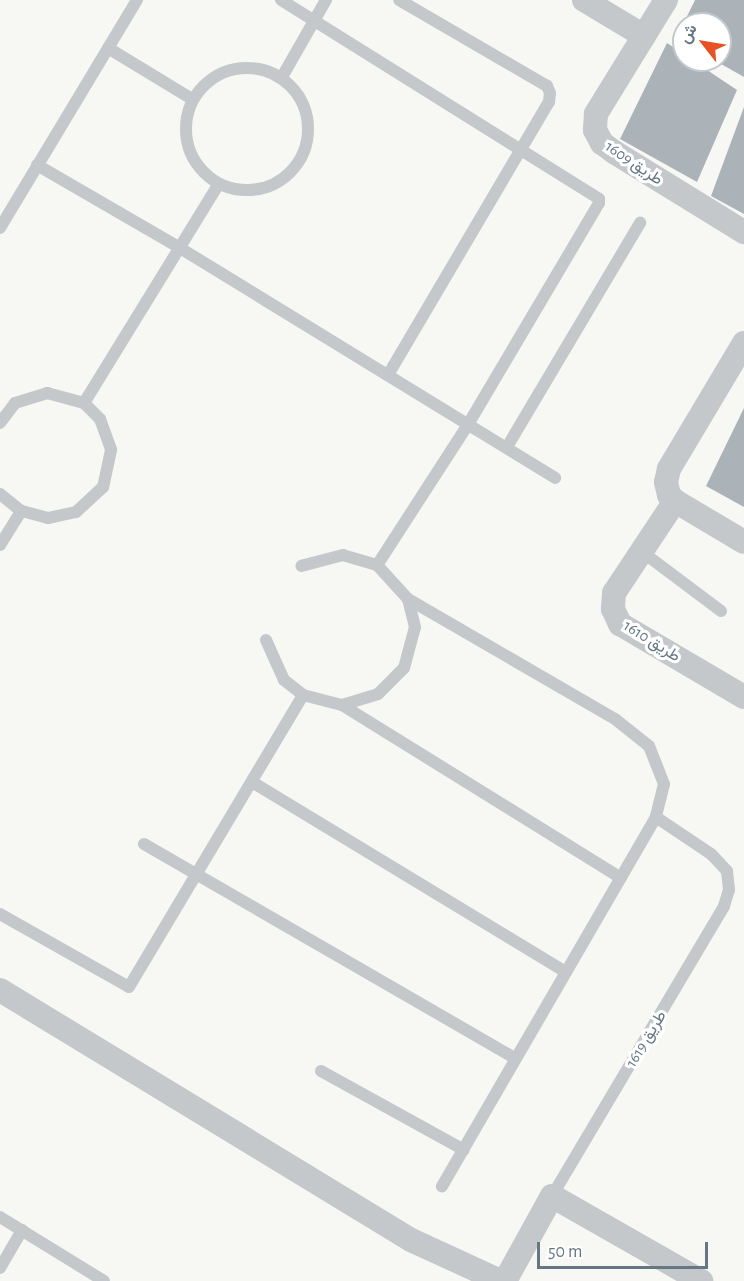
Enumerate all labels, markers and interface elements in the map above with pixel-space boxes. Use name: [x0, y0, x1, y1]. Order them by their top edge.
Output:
north arrow: [672, 12, 732, 72]
text: ش: [676, 21, 700, 46]
street label: طريق 1609: [601, 137, 667, 189]
street label: طريق 1610: [620, 616, 684, 666]
street label: طريق 1619: [622, 1007, 670, 1071]
scale bar: [540, 1230, 711, 1268]
text: 50 m: [548, 1243, 582, 1261]

